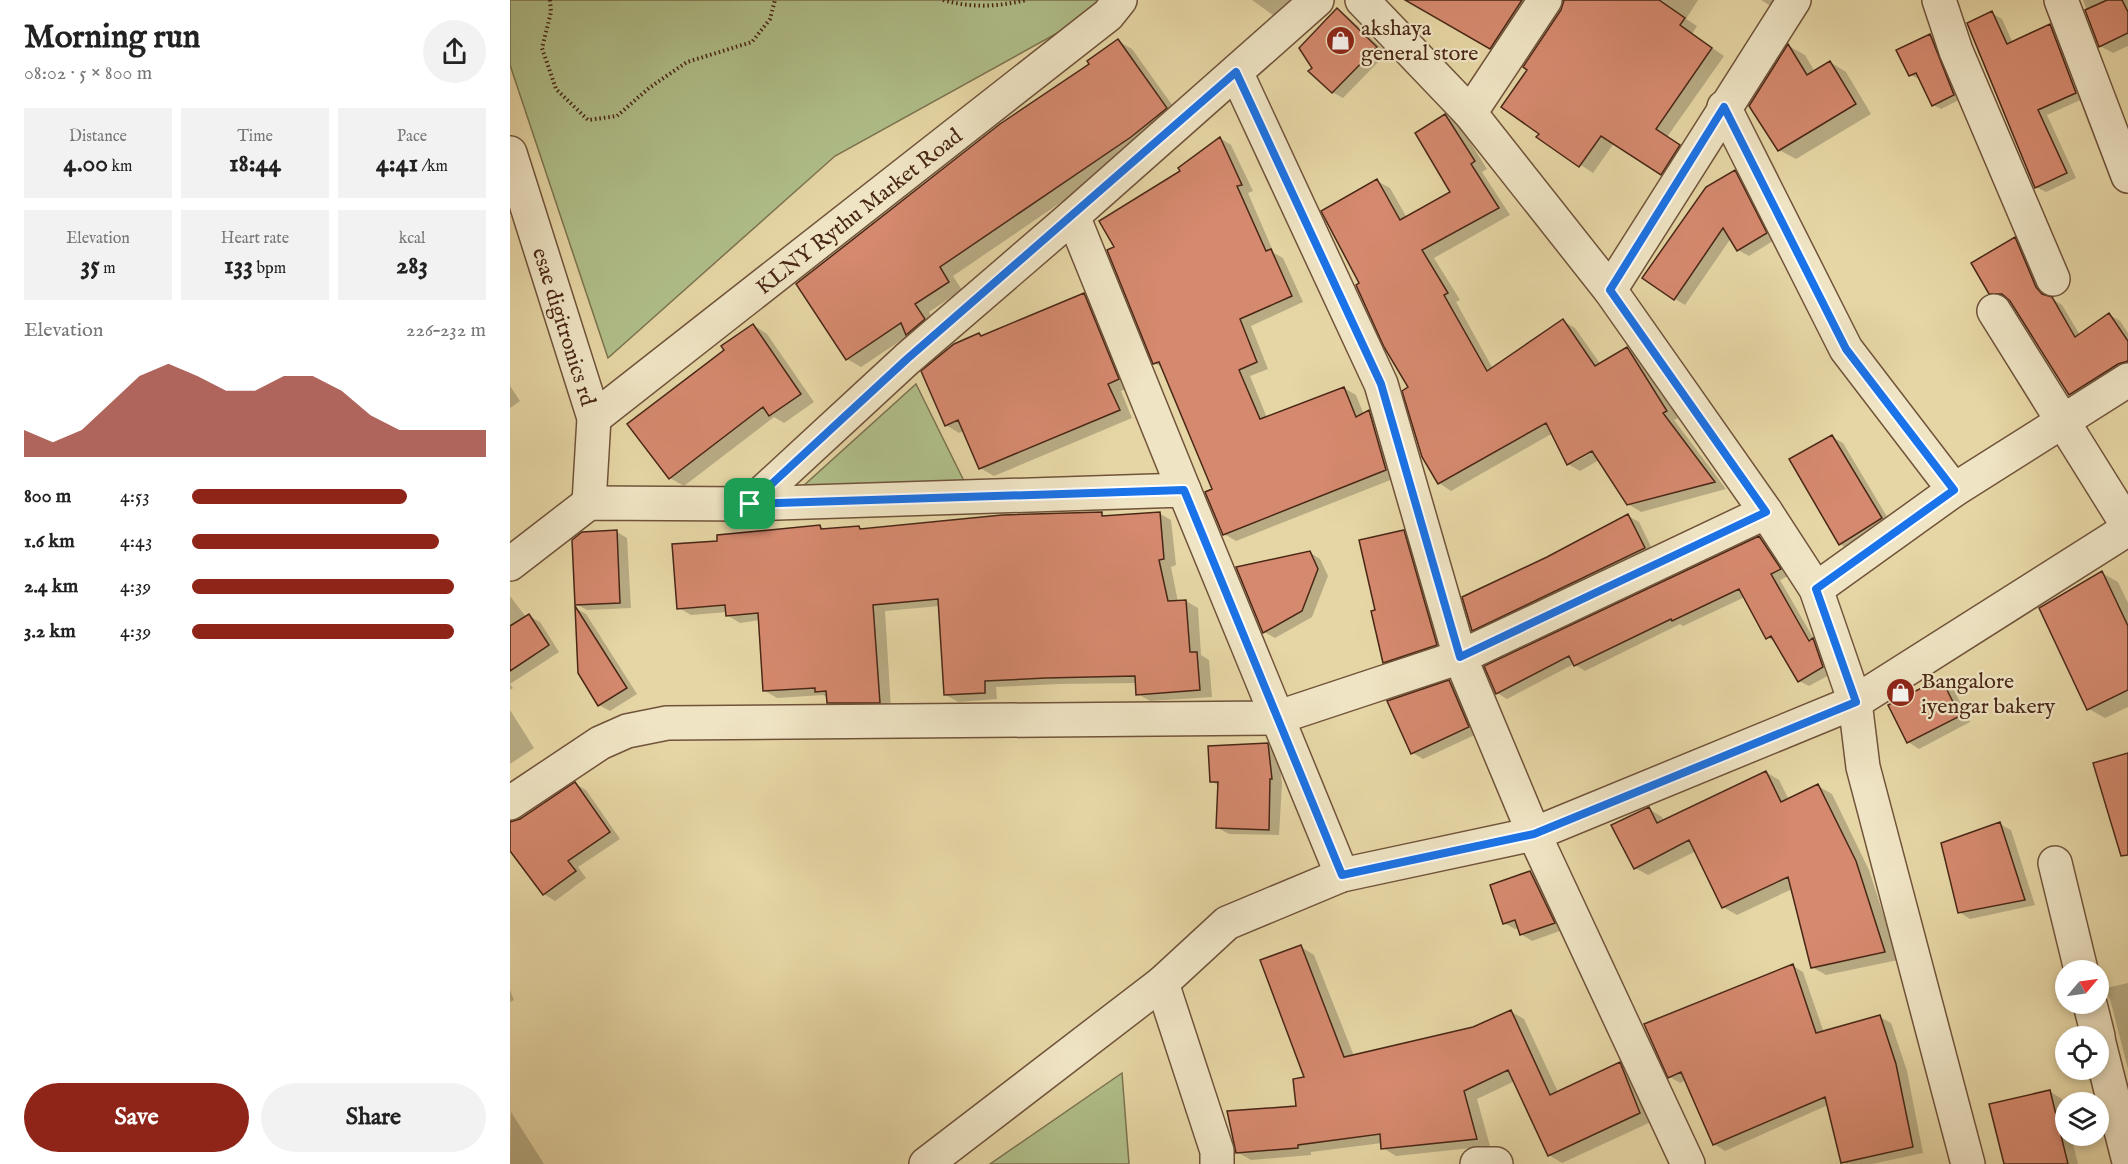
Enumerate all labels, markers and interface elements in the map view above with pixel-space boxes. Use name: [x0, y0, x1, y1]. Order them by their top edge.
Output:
place label: akshaya general store: [1361, 15, 1478, 68]
text: Morning run: [24, 17, 200, 59]
button: share: [423, 20, 486, 83]
shop icon: akshaya general store: [1324, 24, 1356, 56]
text: 08:02 · 5 × 800 m: [24, 61, 152, 86]
street label: KLNY Rythu Market Road: [751, 123, 969, 302]
text: Distance: [69, 127, 127, 147]
text: Time: [237, 127, 273, 147]
text: Pace: [397, 127, 427, 147]
text: 4.00: [64, 147, 108, 180]
text: 18:44: [229, 147, 281, 180]
text: 4:41: [376, 147, 418, 180]
text: km: [108, 157, 132, 177]
text: /km: [418, 157, 448, 177]
text: Elevation: [66, 229, 130, 249]
text: Heart rate: [221, 229, 289, 249]
text: kcal: [399, 229, 425, 249]
street label: esae digitronics rd: [525, 244, 601, 410]
text: 35: [81, 249, 100, 282]
text: 133: [224, 249, 253, 282]
text: 283: [396, 249, 428, 282]
text: m: [100, 259, 116, 279]
text: bpm: [253, 259, 286, 279]
text: Elevation: [24, 318, 103, 343]
text: 226–232 m: [406, 318, 486, 343]
pin: [724, 478, 775, 529]
text: 800 m: [24, 484, 71, 509]
text: 4:53: [120, 484, 150, 509]
icon: arrive: [733, 487, 766, 520]
text: 1.6 km: [24, 529, 75, 554]
text: 4:43: [120, 529, 152, 554]
text: 2.4 km: [24, 574, 78, 599]
text: 4:39: [120, 574, 151, 599]
text: 3.2 km: [24, 619, 76, 644]
text: 4:39: [120, 619, 151, 644]
place label: Bangalore iyengar bakery: [1921, 668, 2056, 721]
shop icon: Bangalore iyengar bakery: [1884, 677, 1916, 709]
north arrow: [2055, 960, 2109, 1014]
map controls: [2055, 960, 2109, 1146]
button: locate: [2055, 1026, 2109, 1080]
button: Save: [24, 1083, 249, 1152]
button: Share: [261, 1083, 486, 1152]
button: layers: [2055, 1092, 2109, 1146]

